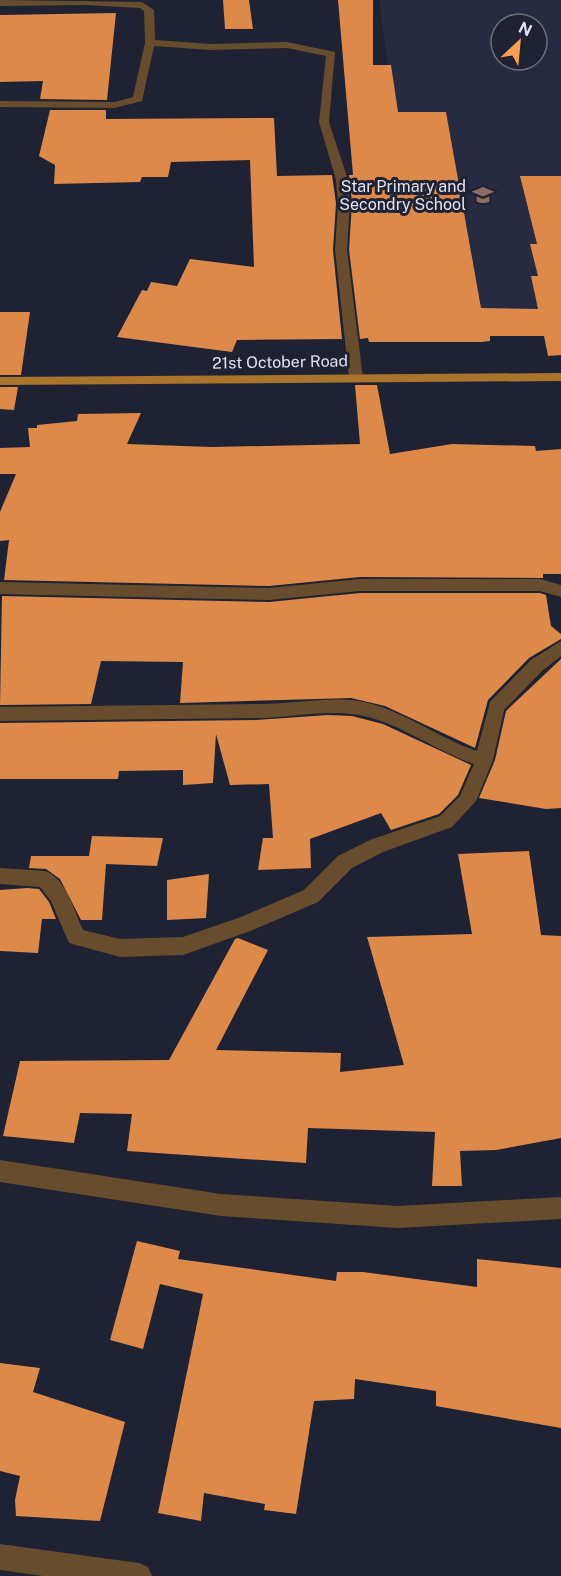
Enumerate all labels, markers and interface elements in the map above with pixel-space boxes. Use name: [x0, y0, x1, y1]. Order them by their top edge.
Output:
north arrow: [489, 12, 549, 72]
text: N: [516, 18, 535, 40]
place label: Star Primary and Secondry School: [339, 177, 466, 214]
school or university icon: Star Primary and Secondry School: [471, 183, 495, 207]
street label: 21st October Road: [212, 351, 348, 373]

